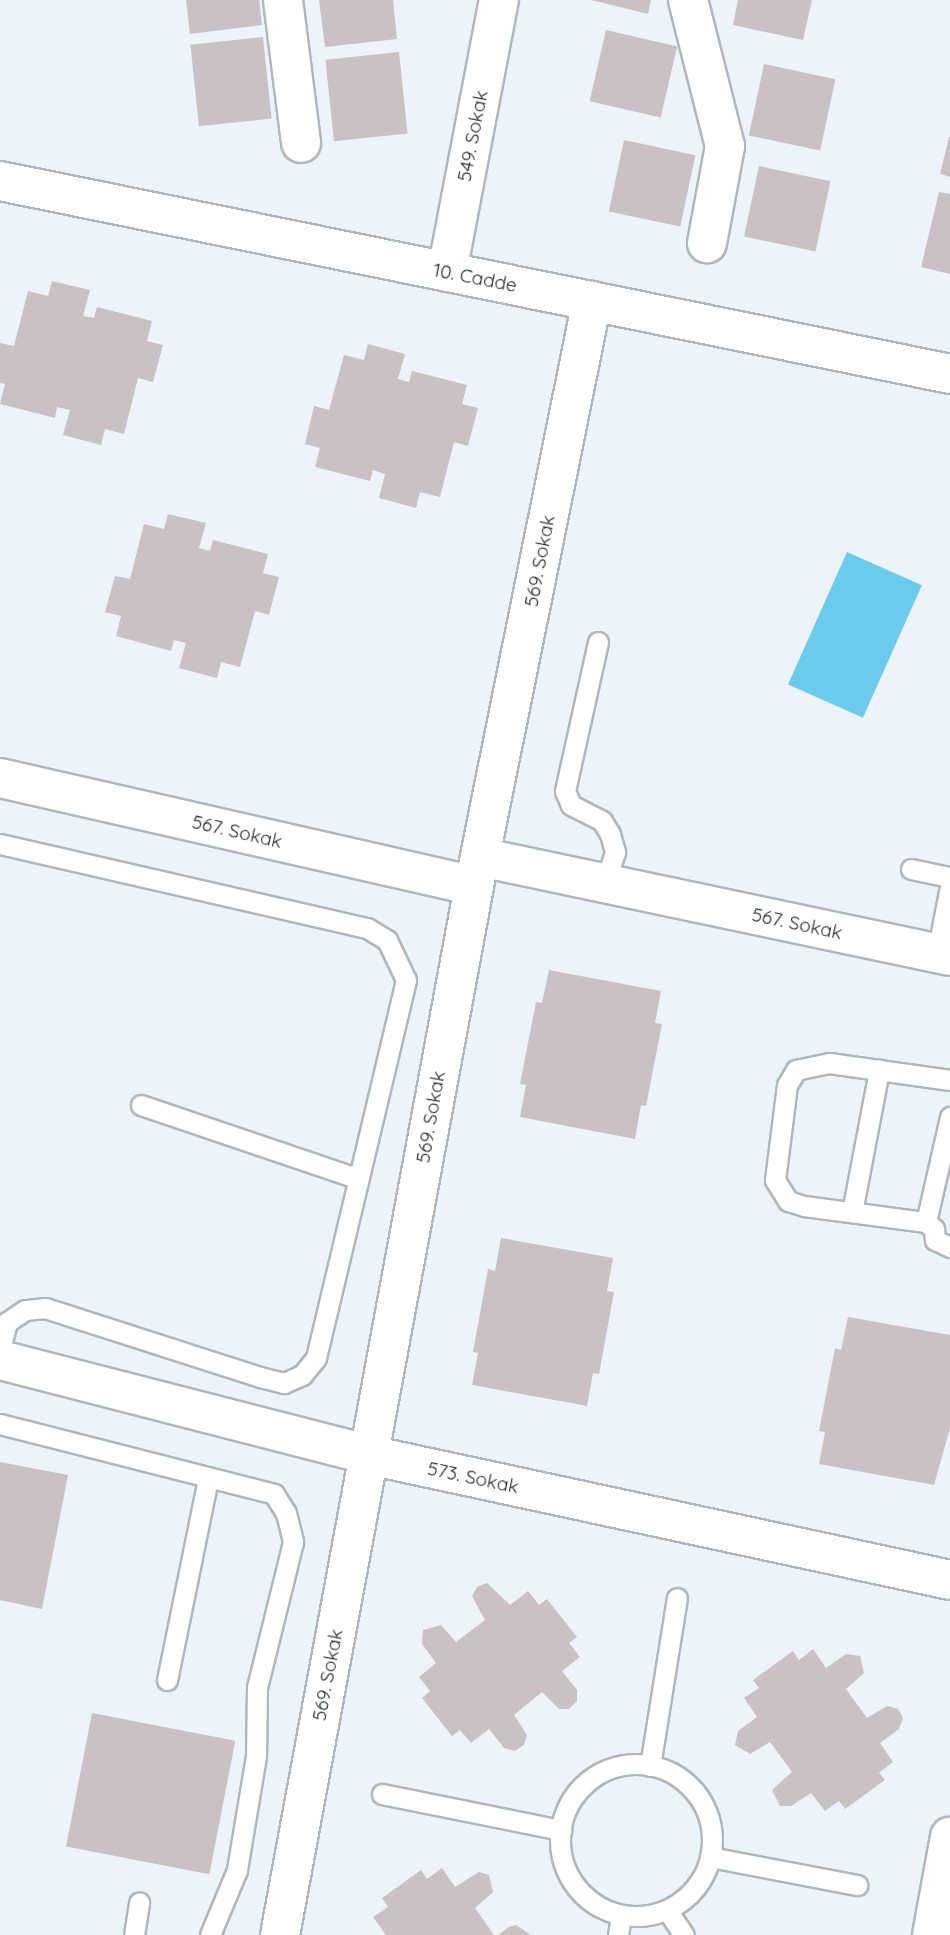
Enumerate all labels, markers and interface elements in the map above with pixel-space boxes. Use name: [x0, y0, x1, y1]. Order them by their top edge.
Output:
street label: 549. Sokak: [453, 88, 493, 184]
street label: 10. Cadde: [431, 259, 519, 297]
street label: 569. Sokak: [520, 513, 560, 609]
street label: 567. Sokak: [190, 811, 284, 853]
street label: 567. Sokak: [750, 903, 844, 945]
street label: 569. Sokak: [412, 1069, 450, 1165]
street label: 573. Sokak: [425, 1457, 521, 1499]
street label: 569. Sokak: [308, 1627, 348, 1723]

